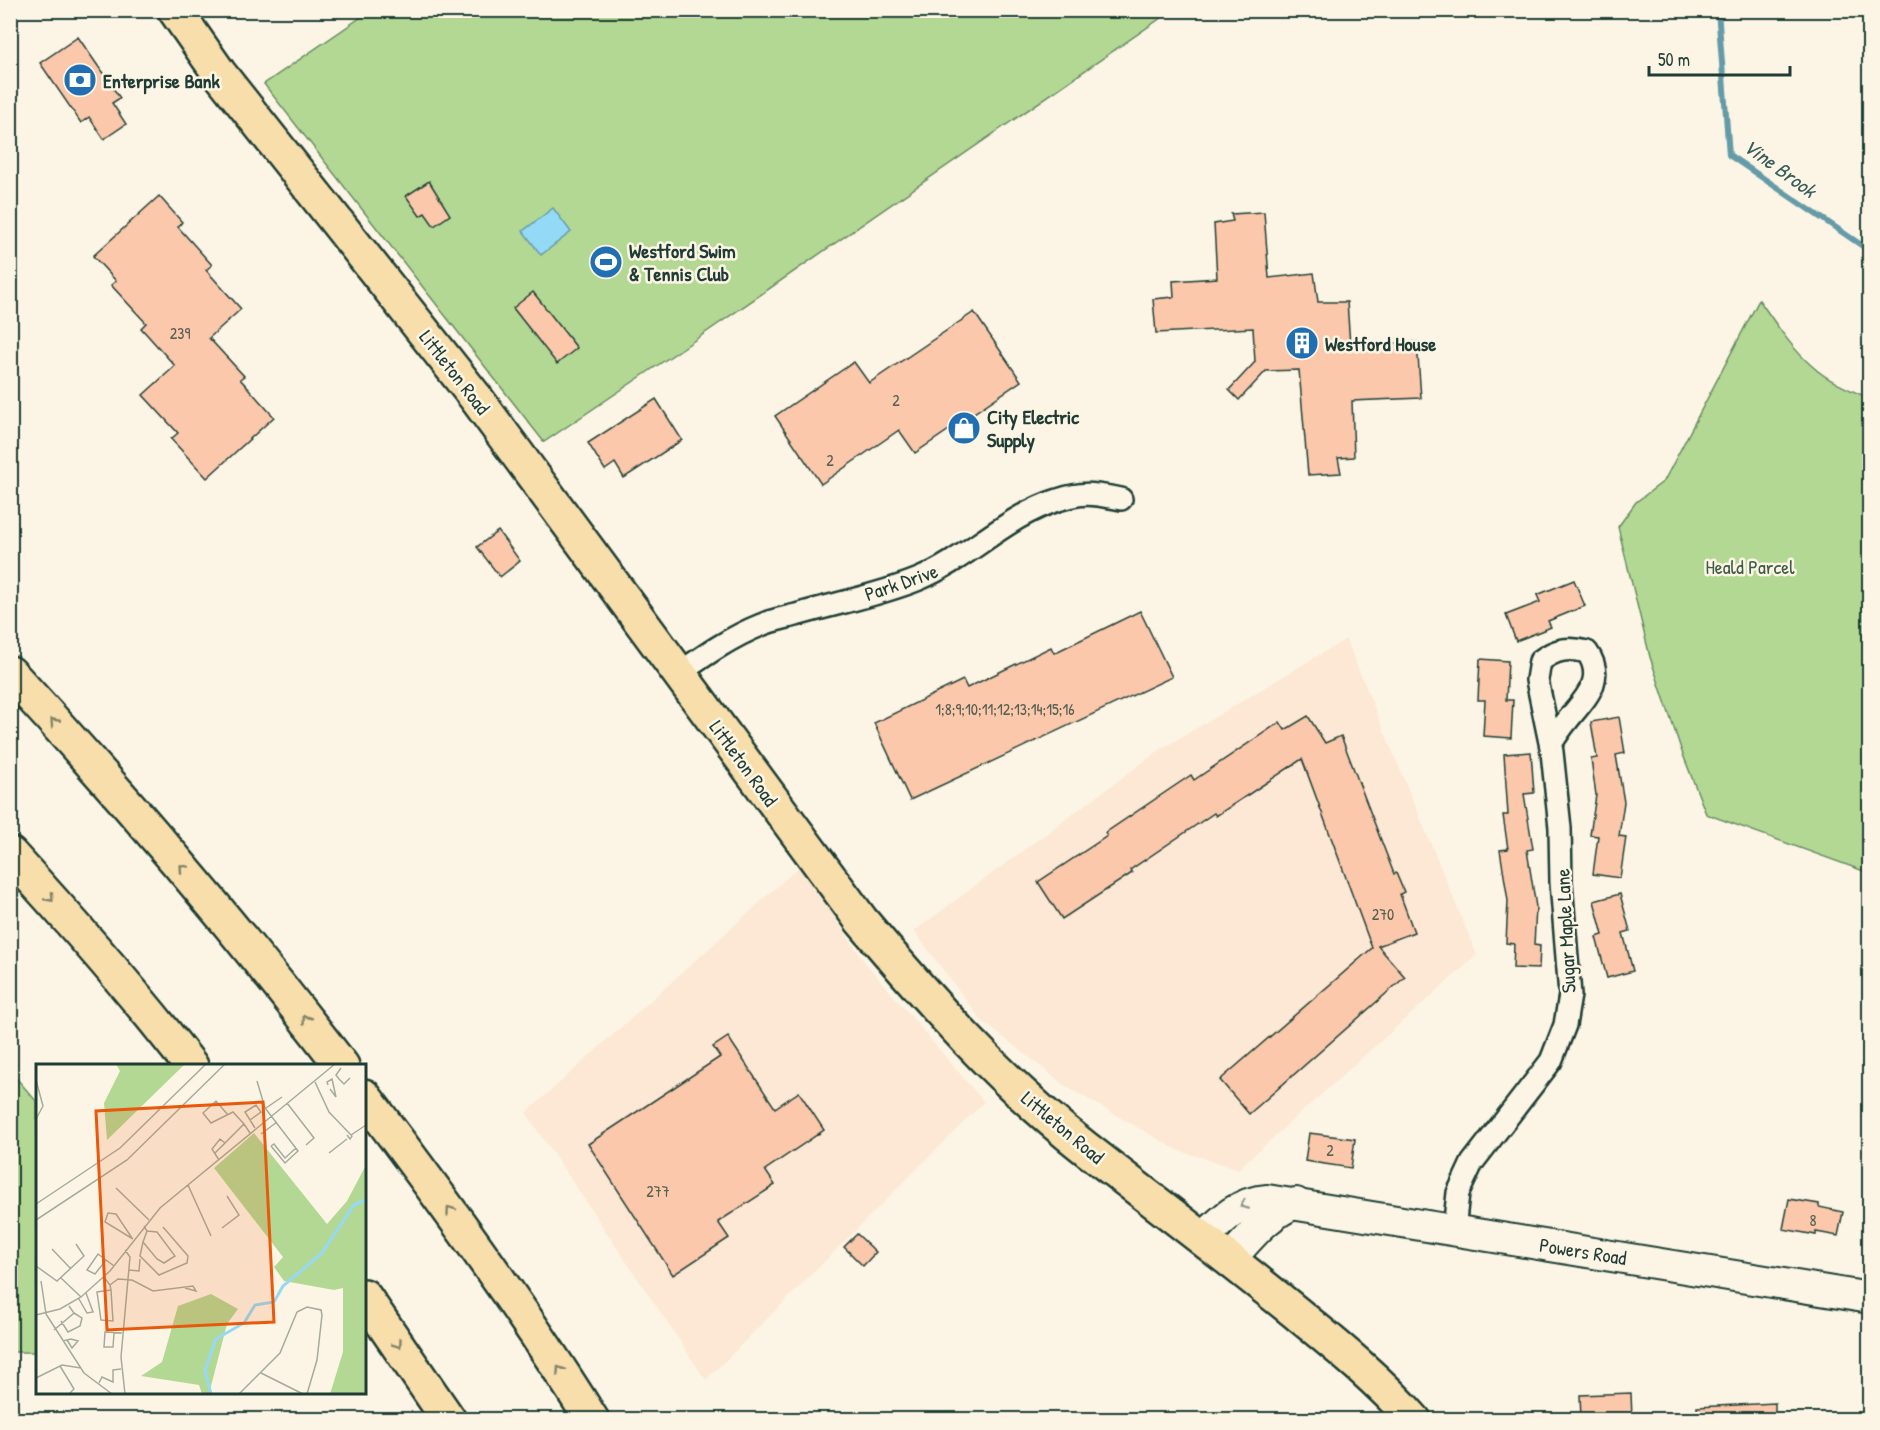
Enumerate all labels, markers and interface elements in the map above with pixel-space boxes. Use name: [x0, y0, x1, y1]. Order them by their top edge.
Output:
scale bar: [1649, 39, 1790, 77]
text: 50 m: [1658, 47, 1690, 72]
bank icon: Enterprise Bank: [62, 62, 98, 98]
place label: Enterprise Bank: [103, 67, 220, 95]
water label: Vine Brook: [1738, 132, 1824, 206]
place label: Westford Swim & Tennis Club: [629, 237, 736, 287]
sports icon: Westford Swim & Tennis Club: [588, 244, 624, 280]
house number: 239: [170, 322, 190, 344]
street label: Littleton Road: [413, 324, 497, 420]
building icon: Westford House: [1284, 325, 1320, 361]
place label: Westford House: [1325, 330, 1436, 357]
house number: 2: [892, 389, 900, 411]
place label: City Electric Supply: [987, 403, 1080, 454]
shop icon: City Electric Supply: [946, 410, 982, 446]
house number: 2: [826, 449, 834, 471]
park label: Heald Parcel: [1705, 553, 1795, 580]
street label: Park Drive: [861, 557, 941, 607]
house number: 1;8;9;10;11;12;13;14;15;16: [935, 698, 1075, 720]
street label: Littleton Road: [704, 714, 785, 812]
one-way arrow: [50, 718, 61, 728]
one-way arrow: [179, 864, 190, 875]
street label: Sugar Maple Lane: [1548, 868, 1582, 994]
one-way arrow: [43, 891, 54, 902]
house number: 270: [1372, 903, 1394, 925]
one-way arrow: [302, 1015, 313, 1026]
inset map: [36, 1064, 366, 1394]
street label: Littleton Road: [1016, 1084, 1110, 1170]
house number: 2: [1326, 1139, 1334, 1161]
house number: 277: [646, 1180, 670, 1202]
one-way arrow: [1240, 1198, 1251, 1210]
one-way arrow: [446, 1205, 457, 1216]
house number: 8: [1810, 1209, 1817, 1231]
street label: Powers Road: [1538, 1231, 1629, 1271]
one-way arrow: [391, 1337, 402, 1348]
one-way arrow: [556, 1366, 567, 1377]

